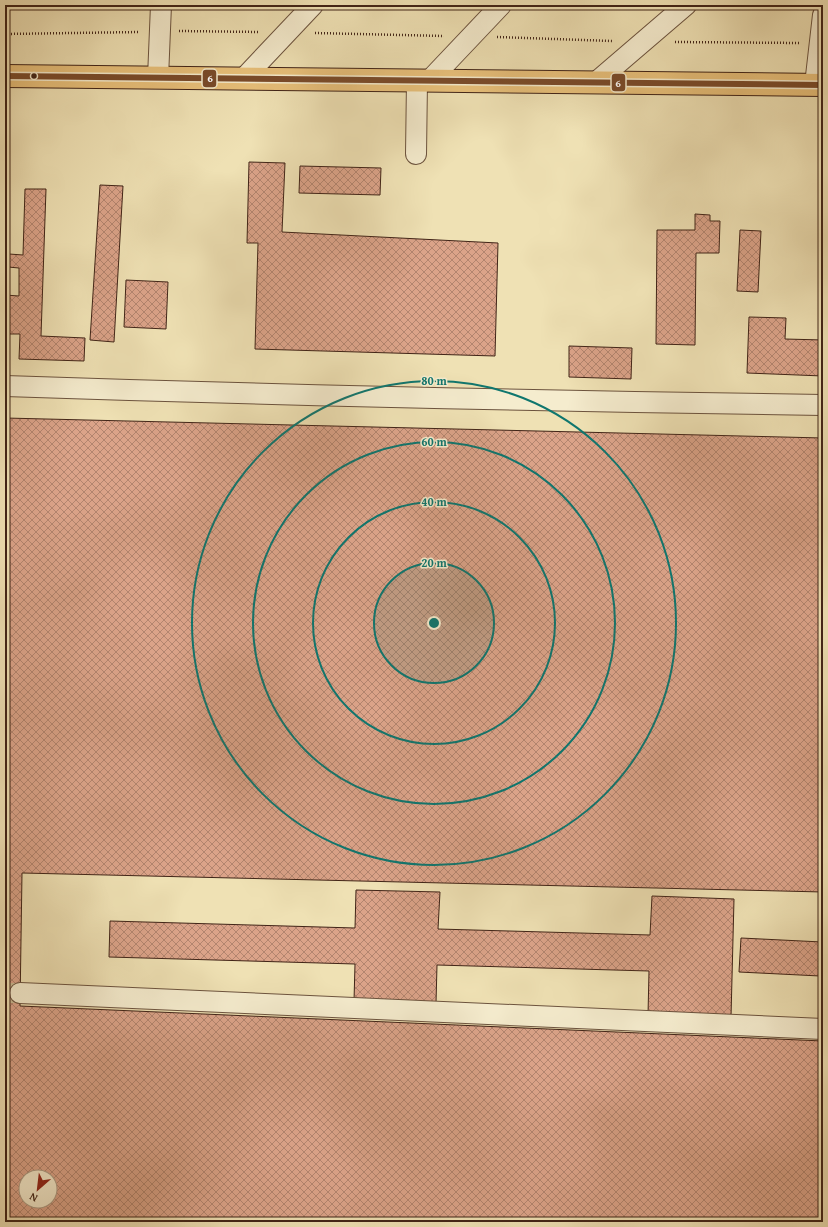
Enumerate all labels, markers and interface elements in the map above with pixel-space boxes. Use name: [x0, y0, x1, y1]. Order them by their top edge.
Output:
line badge: 6: [202, 69, 217, 88]
text: 6: [207, 70, 213, 86]
unlabelled marker: [29, 71, 39, 81]
line badge: 6: [611, 73, 626, 92]
text: 6: [615, 75, 621, 91]
text: 80 m: [421, 372, 447, 389]
text: 60 m: [421, 433, 447, 450]
text: 40 m: [421, 493, 447, 510]
text: 20 m: [421, 554, 447, 571]
centre of rings: [427, 616, 441, 630]
north arrow: [18, 1169, 58, 1209]
text: N: [26, 1189, 40, 1207]

